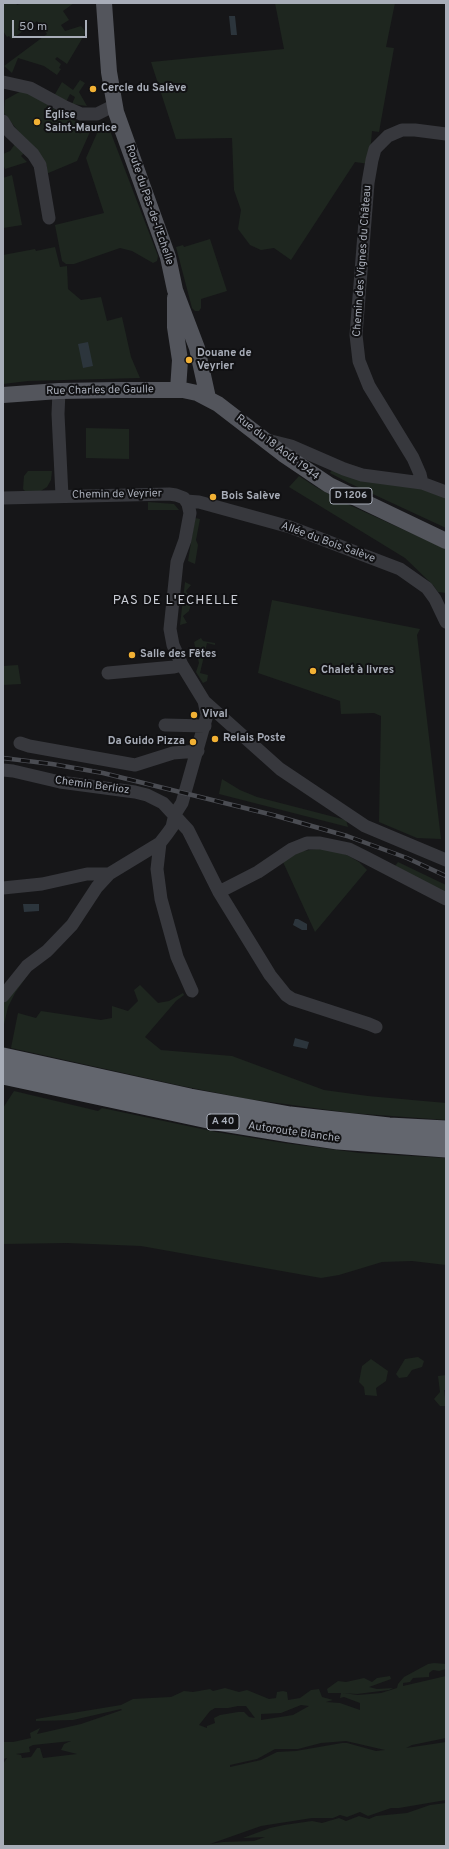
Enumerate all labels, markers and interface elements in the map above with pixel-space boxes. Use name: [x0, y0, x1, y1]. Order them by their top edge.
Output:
scale bar: [14, 12, 89, 38]
text: 50 m: [19, 19, 47, 35]
place label: Cercle du Salève: [101, 82, 186, 96]
marker: Cercle du Salève: [88, 84, 98, 94]
place label: Église Saint-Maurice: [45, 109, 117, 135]
marker: Église Saint-Maurice: [32, 117, 42, 127]
street label: Route du Pas-de-l'Echelle: [122, 143, 176, 267]
street label: Chemin des Vignes du Château: [351, 185, 375, 337]
place label: Douane de Veyrier: [197, 347, 252, 373]
marker: Douane de Veyrier: [184, 355, 194, 365]
street label: Rue Charles de Gaulle: [46, 383, 154, 399]
street label: Rue du 18 Août 1944: [233, 412, 321, 484]
street label: Chemin de Veyrier: [72, 488, 162, 502]
road number: D 1206: [330, 488, 372, 504]
place label: Bois Salève: [221, 490, 280, 504]
marker: Bois Salève: [208, 492, 218, 502]
street label: Allée du Bois Salève: [279, 520, 377, 566]
district label: PAS DE L'ECHELLE: [113, 593, 239, 609]
place label: Salle des Fêtes: [140, 648, 216, 662]
marker: Salle des Fêtes: [127, 650, 137, 660]
place label: Chalet à livres: [321, 664, 394, 678]
marker: Chalet à livres: [308, 666, 318, 676]
place label: Vival: [202, 708, 228, 722]
marker: Vival: [189, 710, 199, 720]
place label: Relais Poste: [223, 732, 286, 746]
marker: Relais Poste: [210, 734, 220, 744]
place label: Da Guido Pizza: [108, 735, 185, 749]
marker: Da Guido Pizza: [188, 737, 198, 747]
street label: Chemin Berlioz: [54, 774, 130, 798]
road number: A 40: [207, 1114, 239, 1130]
street label: Autoroute Blanche: [247, 1120, 341, 1146]

